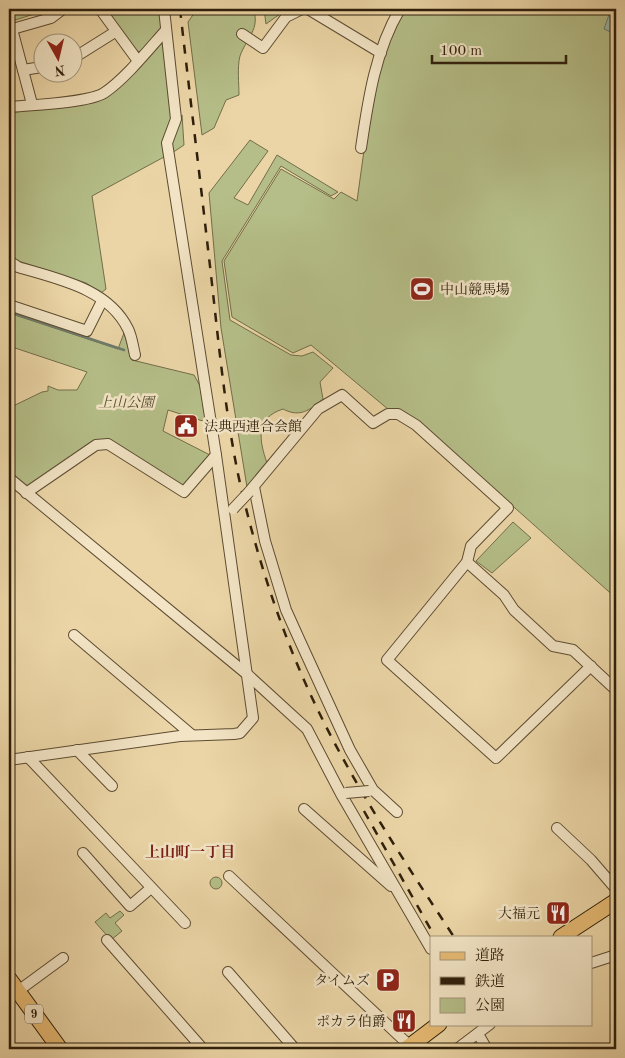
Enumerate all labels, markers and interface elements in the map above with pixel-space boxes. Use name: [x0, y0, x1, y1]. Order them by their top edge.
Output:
north arrow: [32, 32, 82, 82]
scale bar: [432, 32, 566, 64]
text: 100 m: [440, 44, 482, 59]
text: N: [53, 62, 66, 78]
sports icon: 中山競馬場: [409, 276, 435, 302]
place label: 中山競馬場: [440, 282, 510, 297]
park label: 上山公園: [98, 395, 156, 410]
public building icon: 法典西連合会館: [173, 413, 199, 439]
place label: 法典西連合会館: [204, 419, 302, 434]
district label: 上山町一丁目: [145, 844, 235, 861]
restaurant icon: 大福元: [545, 900, 571, 926]
place label: 大福元: [498, 906, 540, 921]
legend: [430, 936, 592, 1026]
text: 道路: [475, 947, 505, 964]
parking icon: タイムズ: [375, 967, 401, 993]
place label: タイムズ: [314, 973, 370, 988]
text: 鉄道: [475, 973, 505, 990]
text: 公園: [475, 997, 505, 1014]
road number: 9: [25, 1004, 43, 1024]
restaurant icon: ポカラ伯爵: [391, 1008, 417, 1034]
place label: ポカラ伯爵: [316, 1014, 386, 1029]

